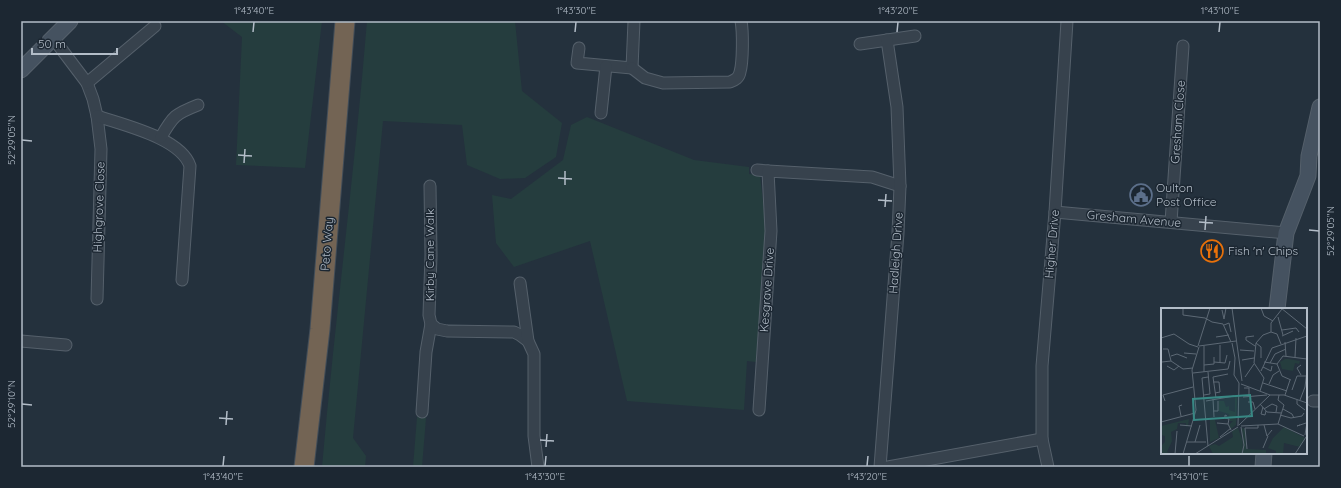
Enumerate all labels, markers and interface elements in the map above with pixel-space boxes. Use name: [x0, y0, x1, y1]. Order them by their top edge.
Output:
text: 1°43'40"E: [234, 4, 274, 17]
text: 1°43'30"E: [556, 4, 596, 17]
text: 1°43'20"E: [878, 4, 919, 17]
text: 1°43'10"E: [1201, 4, 1240, 17]
scale bar: [32, 30, 117, 56]
text: 50 m: [38, 36, 66, 51]
street label: Gresham Close: [1167, 80, 1188, 164]
text: 52°29'05"N: [5, 115, 18, 165]
street label: Highgrove Close: [89, 161, 108, 253]
place label: Oulton Post Office: [1156, 180, 1217, 209]
public building icon: Oulton Post Office: [1128, 182, 1154, 208]
text: 52°29'05"N: [1324, 206, 1337, 256]
street label: Gresham Avenue: [1086, 207, 1182, 230]
street label: Kirby Cane Walk: [422, 209, 437, 301]
street label: Higher Drive: [1041, 209, 1062, 279]
street label: Hadleigh Drive: [885, 212, 906, 294]
street label: Peto Way: [317, 216, 336, 271]
restaurant icon: Fish 'n' Chips: [1199, 238, 1225, 264]
place label: Fish 'n' Chips: [1228, 243, 1298, 258]
street label: Kesgrave Drive: [756, 247, 777, 333]
inset map: [1161, 308, 1307, 454]
text: 52°29'10"N: [5, 380, 18, 428]
text: 1°43'40"E: [203, 470, 243, 483]
text: 1°43'30"E: [525, 470, 565, 483]
text: 1°43'20"E: [847, 470, 888, 483]
text: 1°43'10"E: [1170, 470, 1209, 483]

